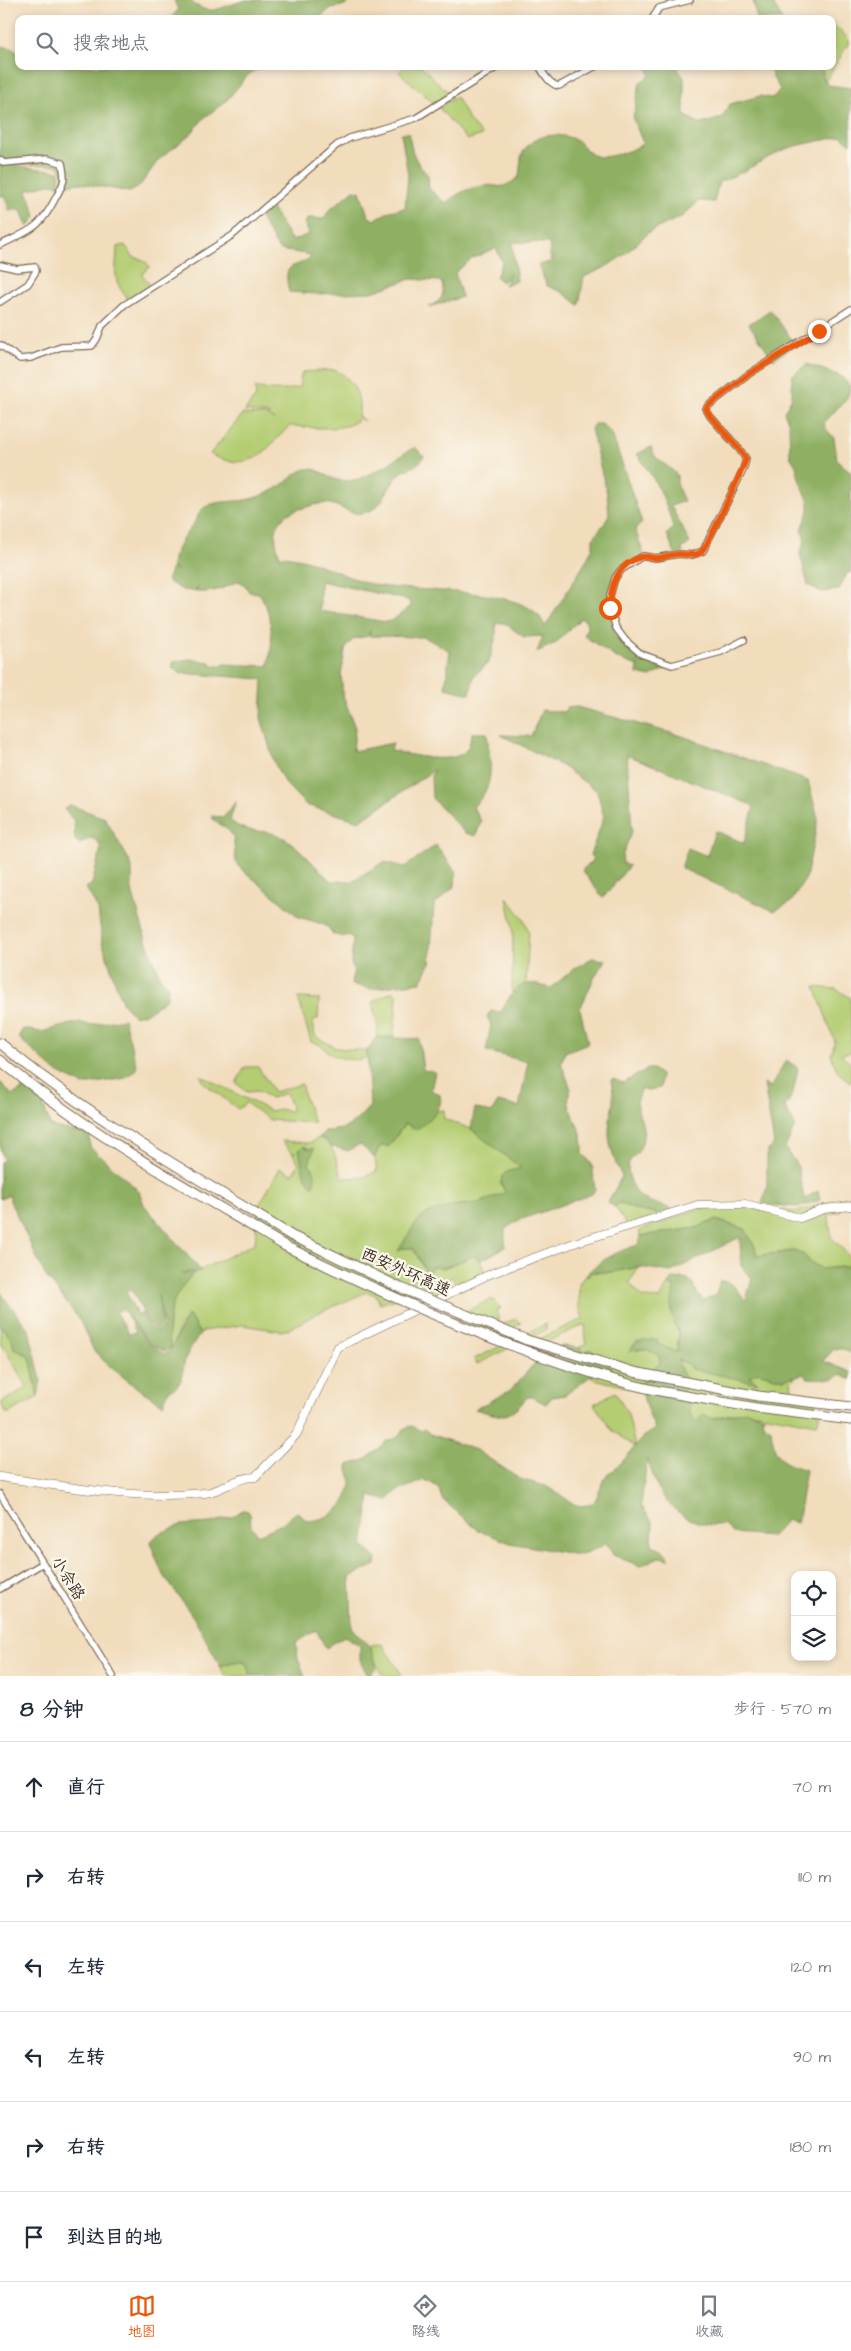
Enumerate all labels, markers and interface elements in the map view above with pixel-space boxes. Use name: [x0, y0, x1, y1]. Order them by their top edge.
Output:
search box: [15, 15, 836, 70]
icon: search: [33, 29, 61, 57]
text: 搜索地点: [73, 30, 149, 57]
route end: [808, 320, 831, 343]
route start: [599, 597, 622, 620]
street label: 西安外环高速: [358, 1242, 454, 1302]
street label: 小佘路: [46, 1552, 90, 1604]
map controls: [791, 1571, 836, 1661]
button: locate: [791, 1571, 836, 1616]
button: layers: [791, 1616, 836, 1661]
text: 8 分钟: [20, 1695, 84, 1724]
text: 步行 · 570 m: [734, 1698, 831, 1720]
icon: ahead: [20, 1773, 48, 1801]
text: 直行: [67, 1774, 105, 1801]
text: 70 m: [792, 1776, 831, 1798]
icon: right: [20, 1863, 48, 1891]
text: 右转: [67, 1864, 105, 1891]
text: 110 m: [798, 1866, 831, 1888]
icon: left: [20, 1953, 48, 1981]
text: 左转: [67, 1954, 105, 1981]
text: 120 m: [791, 1956, 831, 1978]
icon: left: [20, 2043, 48, 2071]
text: 左转: [67, 2044, 105, 2071]
text: 90 m: [793, 2046, 831, 2068]
icon: right: [20, 2133, 48, 2161]
text: 右转: [67, 2134, 105, 2161]
text: 180 m: [790, 2136, 831, 2158]
icon: arrive: [20, 2223, 48, 2251]
text: 到达目的地: [67, 2224, 162, 2251]
tab: 地图: [128, 2292, 156, 2342]
tab: 路线: [411, 2292, 439, 2342]
tab: 收藏: [695, 2292, 723, 2342]

